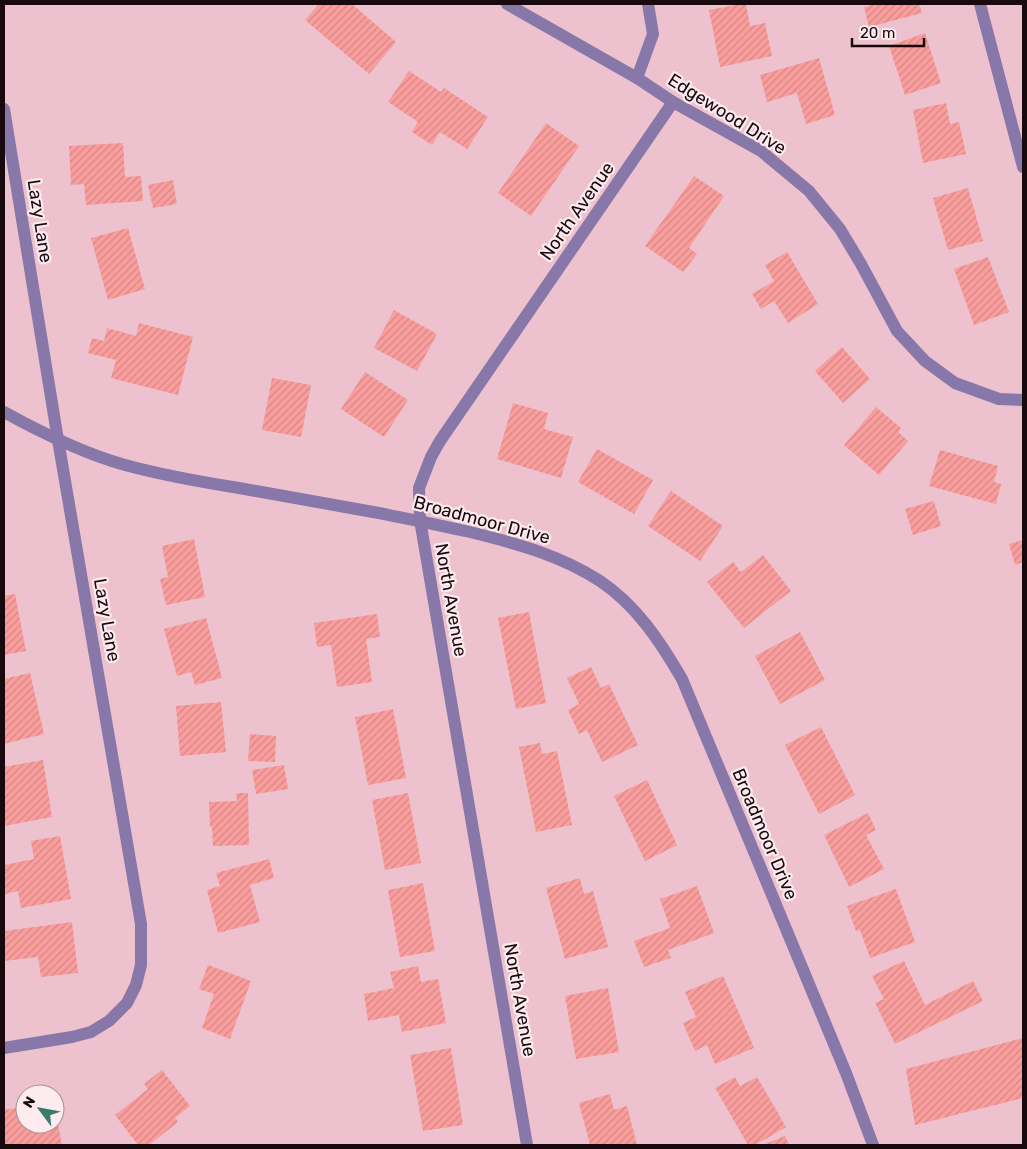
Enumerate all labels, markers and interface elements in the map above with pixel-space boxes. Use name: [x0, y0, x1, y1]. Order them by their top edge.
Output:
scale bar: [852, 15, 924, 47]
text: 20 m: [860, 24, 895, 42]
street label: Edgewood Drive: [664, 69, 790, 159]
street label: North Avenue: [535, 158, 619, 264]
street label: Lazy Lane: [23, 178, 57, 264]
street label: Broadmoor Drive: [411, 491, 553, 549]
street label: North Avenue: [430, 542, 472, 658]
street label: Lazy Lane: [89, 577, 125, 663]
street label: Broadmoor Drive: [727, 765, 803, 903]
street label: North Avenue: [499, 942, 541, 1058]
north arrow: [15, 1084, 65, 1134]
text: N: [20, 1094, 39, 1111]

